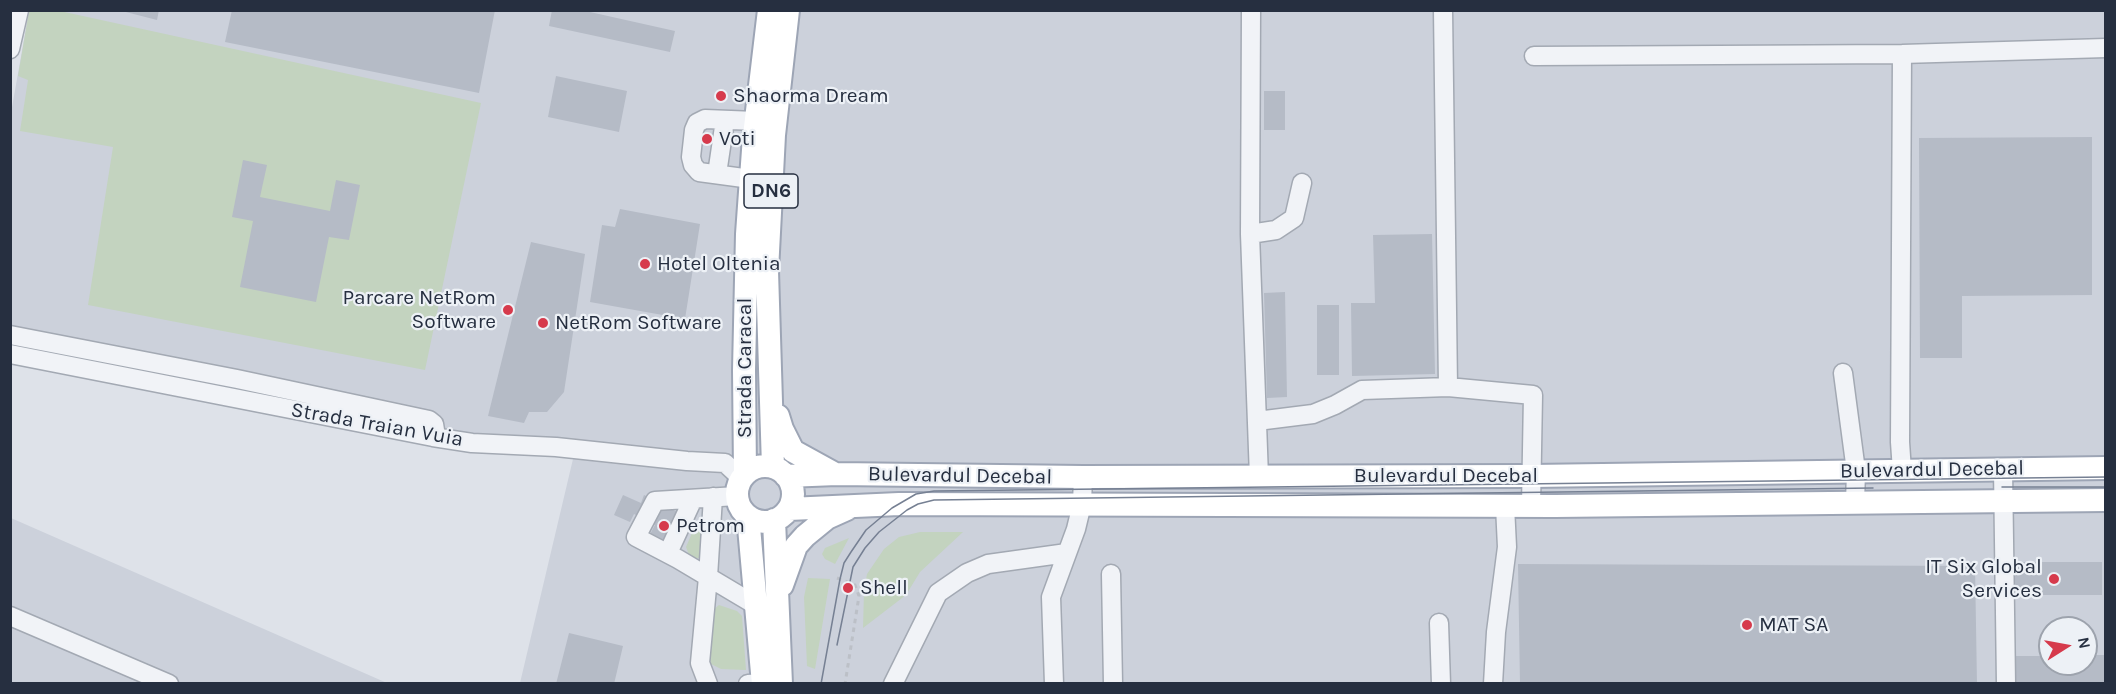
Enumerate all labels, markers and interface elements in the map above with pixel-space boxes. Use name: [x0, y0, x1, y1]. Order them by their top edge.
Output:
place label: Shaorma Dream: [733, 83, 889, 109]
marker: Shaorma Dream: [714, 89, 728, 103]
place label: Voti: [719, 126, 756, 152]
marker: Voti: [700, 132, 714, 146]
road number: DN6: [744, 174, 798, 208]
place label: Hotel Oltenia: [657, 251, 781, 277]
marker: Hotel Oltenia: [638, 257, 652, 271]
place label: Parcare NetRom Software: [342, 285, 496, 335]
street label: Strada Caracal: [732, 298, 758, 438]
marker: Parcare NetRom Software: [501, 303, 515, 317]
place label: NetRom Software: [555, 310, 721, 336]
marker: NetRom Software: [536, 316, 550, 330]
street label: Strada Traian Vuia: [289, 397, 465, 453]
street label: Bulevardul Decebal: [1840, 456, 2024, 484]
street label: Bulevardul Decebal: [868, 462, 1052, 490]
street label: Bulevardul Decebal: [1354, 463, 1538, 489]
place label: Petrom: [676, 513, 745, 539]
marker: Petrom: [657, 519, 671, 533]
place label: IT Six Global Services: [1925, 554, 2042, 604]
marker: IT Six Global Services: [2047, 572, 2061, 586]
place label: Shell: [860, 575, 908, 601]
marker: Shell: [841, 581, 855, 595]
place label: MAT SA: [1759, 612, 1828, 638]
north arrow: [2038, 616, 2098, 676]
marker: MAT SA: [1740, 618, 1754, 632]
text: N: [2074, 635, 2095, 650]

